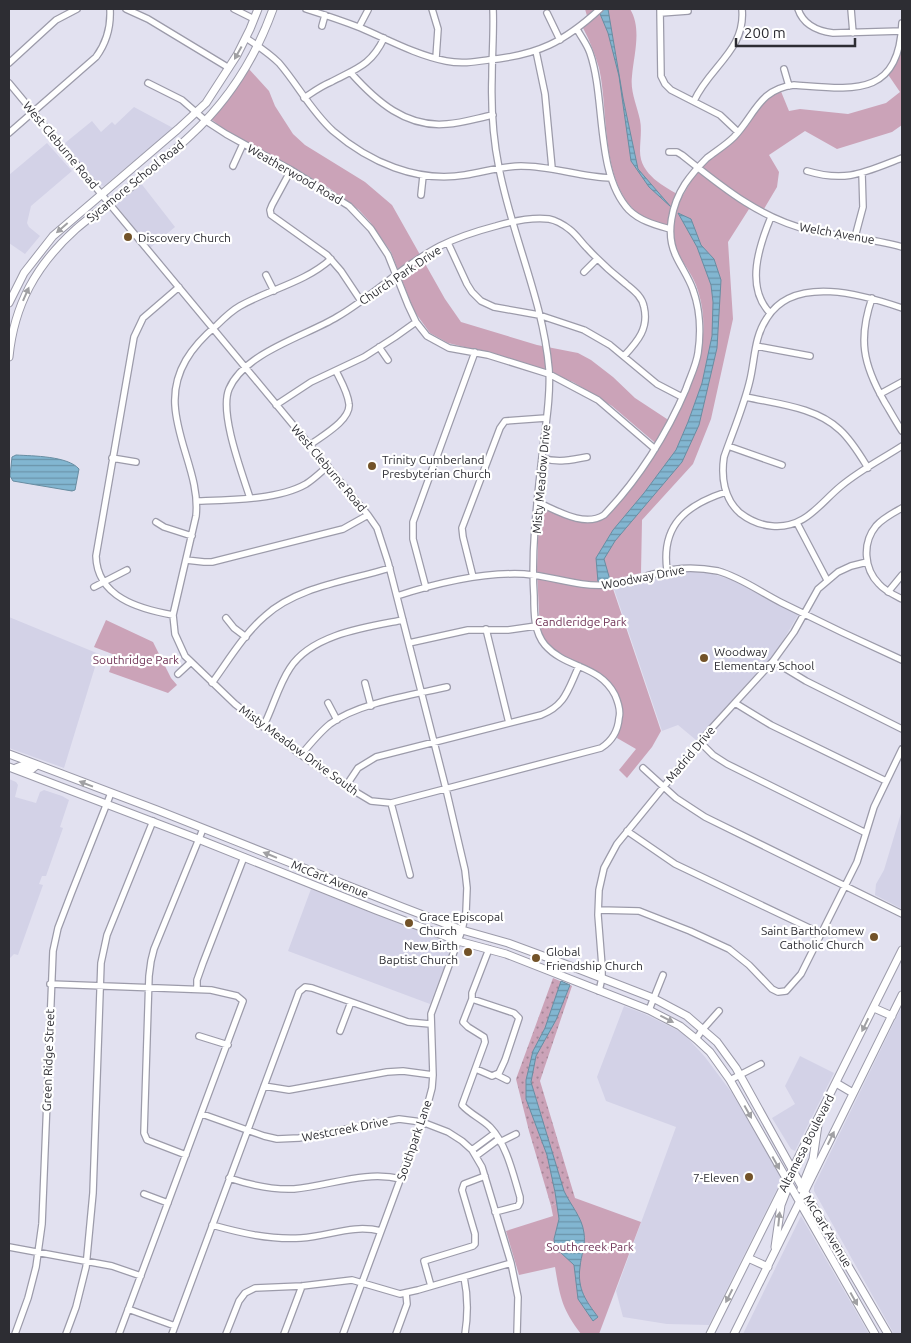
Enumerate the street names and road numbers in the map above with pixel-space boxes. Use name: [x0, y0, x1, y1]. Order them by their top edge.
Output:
street label: West Cleburne Road: [21, 99, 101, 191]
street label: Sycamore School Road: [84, 138, 186, 224]
street label: Weatherwood Road: [245, 142, 345, 206]
street label: Welch Avenue: [798, 220, 876, 246]
street label: Church Park Drive: [357, 243, 443, 307]
street label: West Cleburne Road: [289, 422, 369, 514]
street label: Misty Meadow Drive: [530, 424, 552, 534]
street label: Woodway Drive: [600, 563, 686, 591]
street label: Misty Meadow Drive South: [237, 702, 361, 798]
street label: Madrid Drive: [663, 723, 717, 785]
street label: McCart Avenue: [290, 858, 370, 900]
street label: Green Ridge Street: [40, 1008, 56, 1111]
street label: Altamesa Boulevard: [776, 1092, 836, 1194]
street label: Southpark Lane: [394, 1098, 434, 1182]
street label: Westcreek Drive: [301, 1114, 389, 1144]
street label: McCart Avenue: [801, 1193, 855, 1269]

